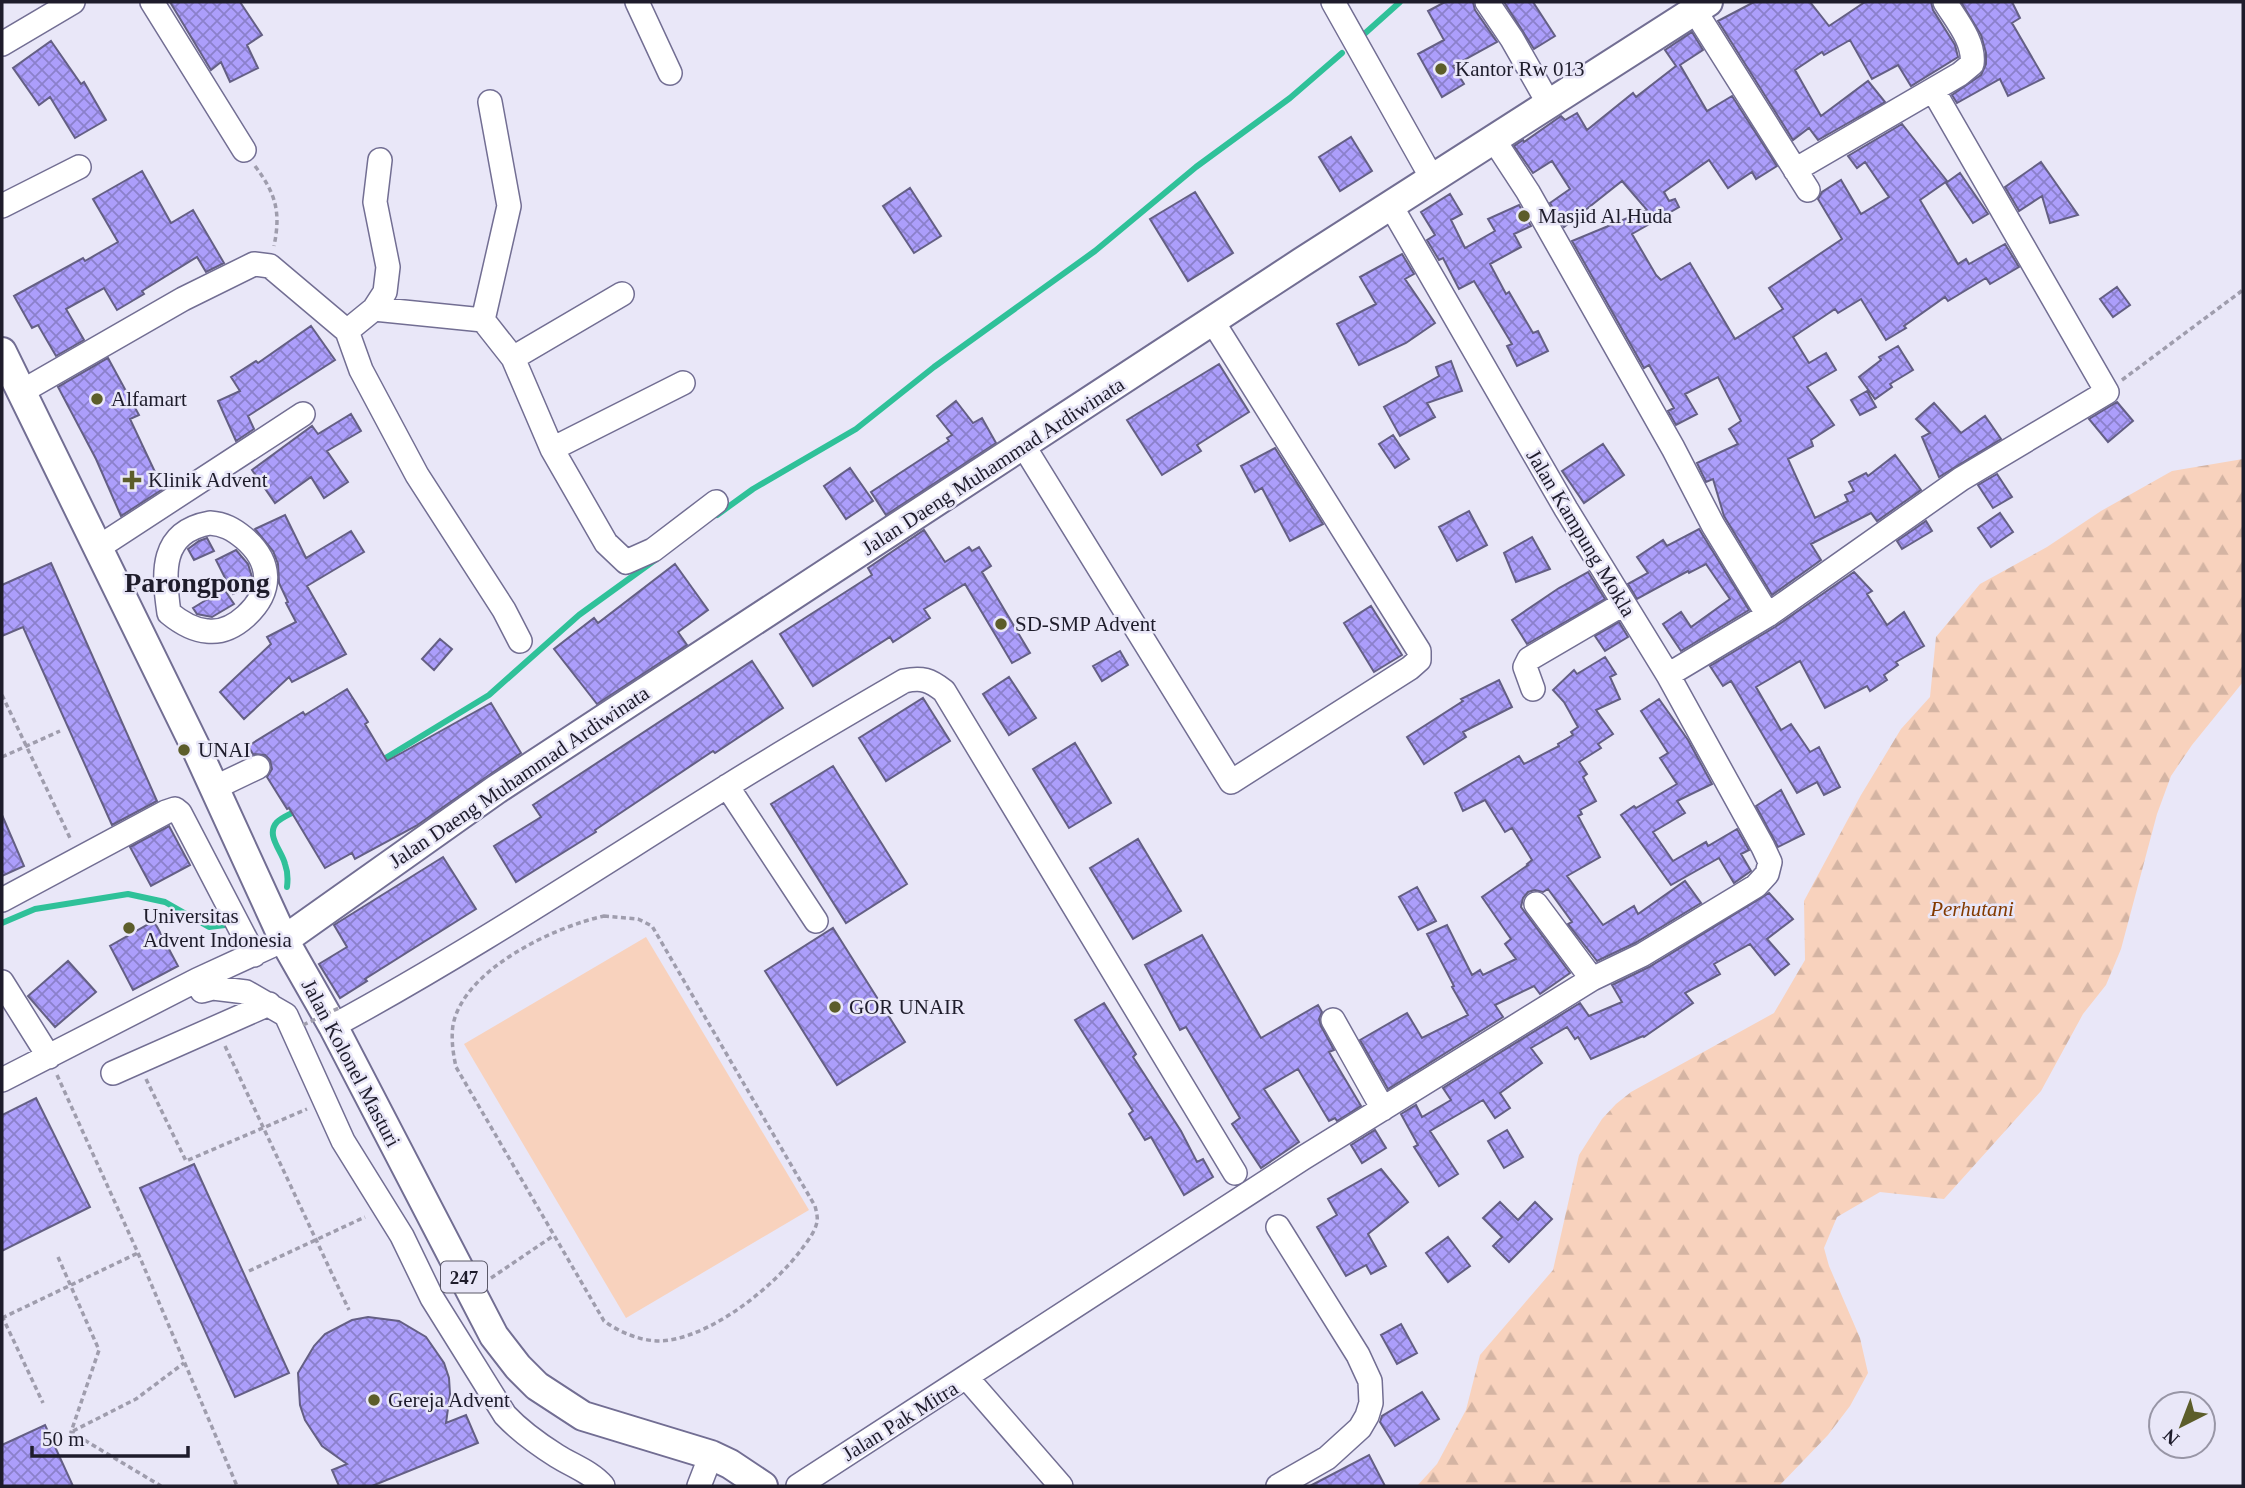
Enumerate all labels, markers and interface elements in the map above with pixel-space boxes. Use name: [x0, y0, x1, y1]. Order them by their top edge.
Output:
place label: Kantor Rw 013: [1455, 57, 1585, 81]
marker: Kantor Rw 013: [1433, 61, 1449, 77]
place label: Masjid Al Huda: [1538, 204, 1673, 228]
marker: Masjid Al Huda: [1516, 208, 1532, 224]
street label: Jalan Daeng Muhammad Ardiwinata: [857, 372, 1129, 560]
place label: Alfamart: [111, 387, 187, 411]
marker: Alfamart: [89, 391, 105, 407]
street label: Jalan Kampung Mokla: [1521, 445, 1641, 622]
place label: Klinik Advent: [148, 468, 268, 492]
marker: Klinik Advent: [122, 470, 142, 490]
district label: Parongpong: [124, 567, 270, 598]
place label: SD-SMP Advent: [1015, 612, 1156, 636]
marker: SD-SMP Advent: [993, 616, 1009, 632]
street label: Jalan Daeng Muhammad Ardiwinata: [384, 680, 654, 873]
place label: UNAI: [198, 738, 251, 762]
marker: UNAI: [176, 742, 192, 758]
park label: Perhutani: [1929, 897, 2014, 921]
place label: Universitas Advent Indonesia: [143, 904, 292, 952]
marker: Universitas Advent Indonesia: [121, 920, 137, 936]
street label: Jalan Kolonel Masturi: [297, 975, 405, 1151]
place label: GOR UNAIR: [849, 995, 965, 1019]
marker: GOR UNAIR: [827, 999, 843, 1015]
road number: 247: [441, 1261, 487, 1292]
street label: Jalan Pak Mitra: [838, 1376, 963, 1466]
place label: Gereja Advent: [388, 1388, 510, 1412]
north arrow: [2147, 1390, 2217, 1460]
marker: Gereja Advent: [366, 1392, 382, 1408]
scale bar: [32, 1414, 187, 1458]
text: N: [2159, 1425, 2183, 1450]
text: 50 m: [42, 1427, 85, 1451]

